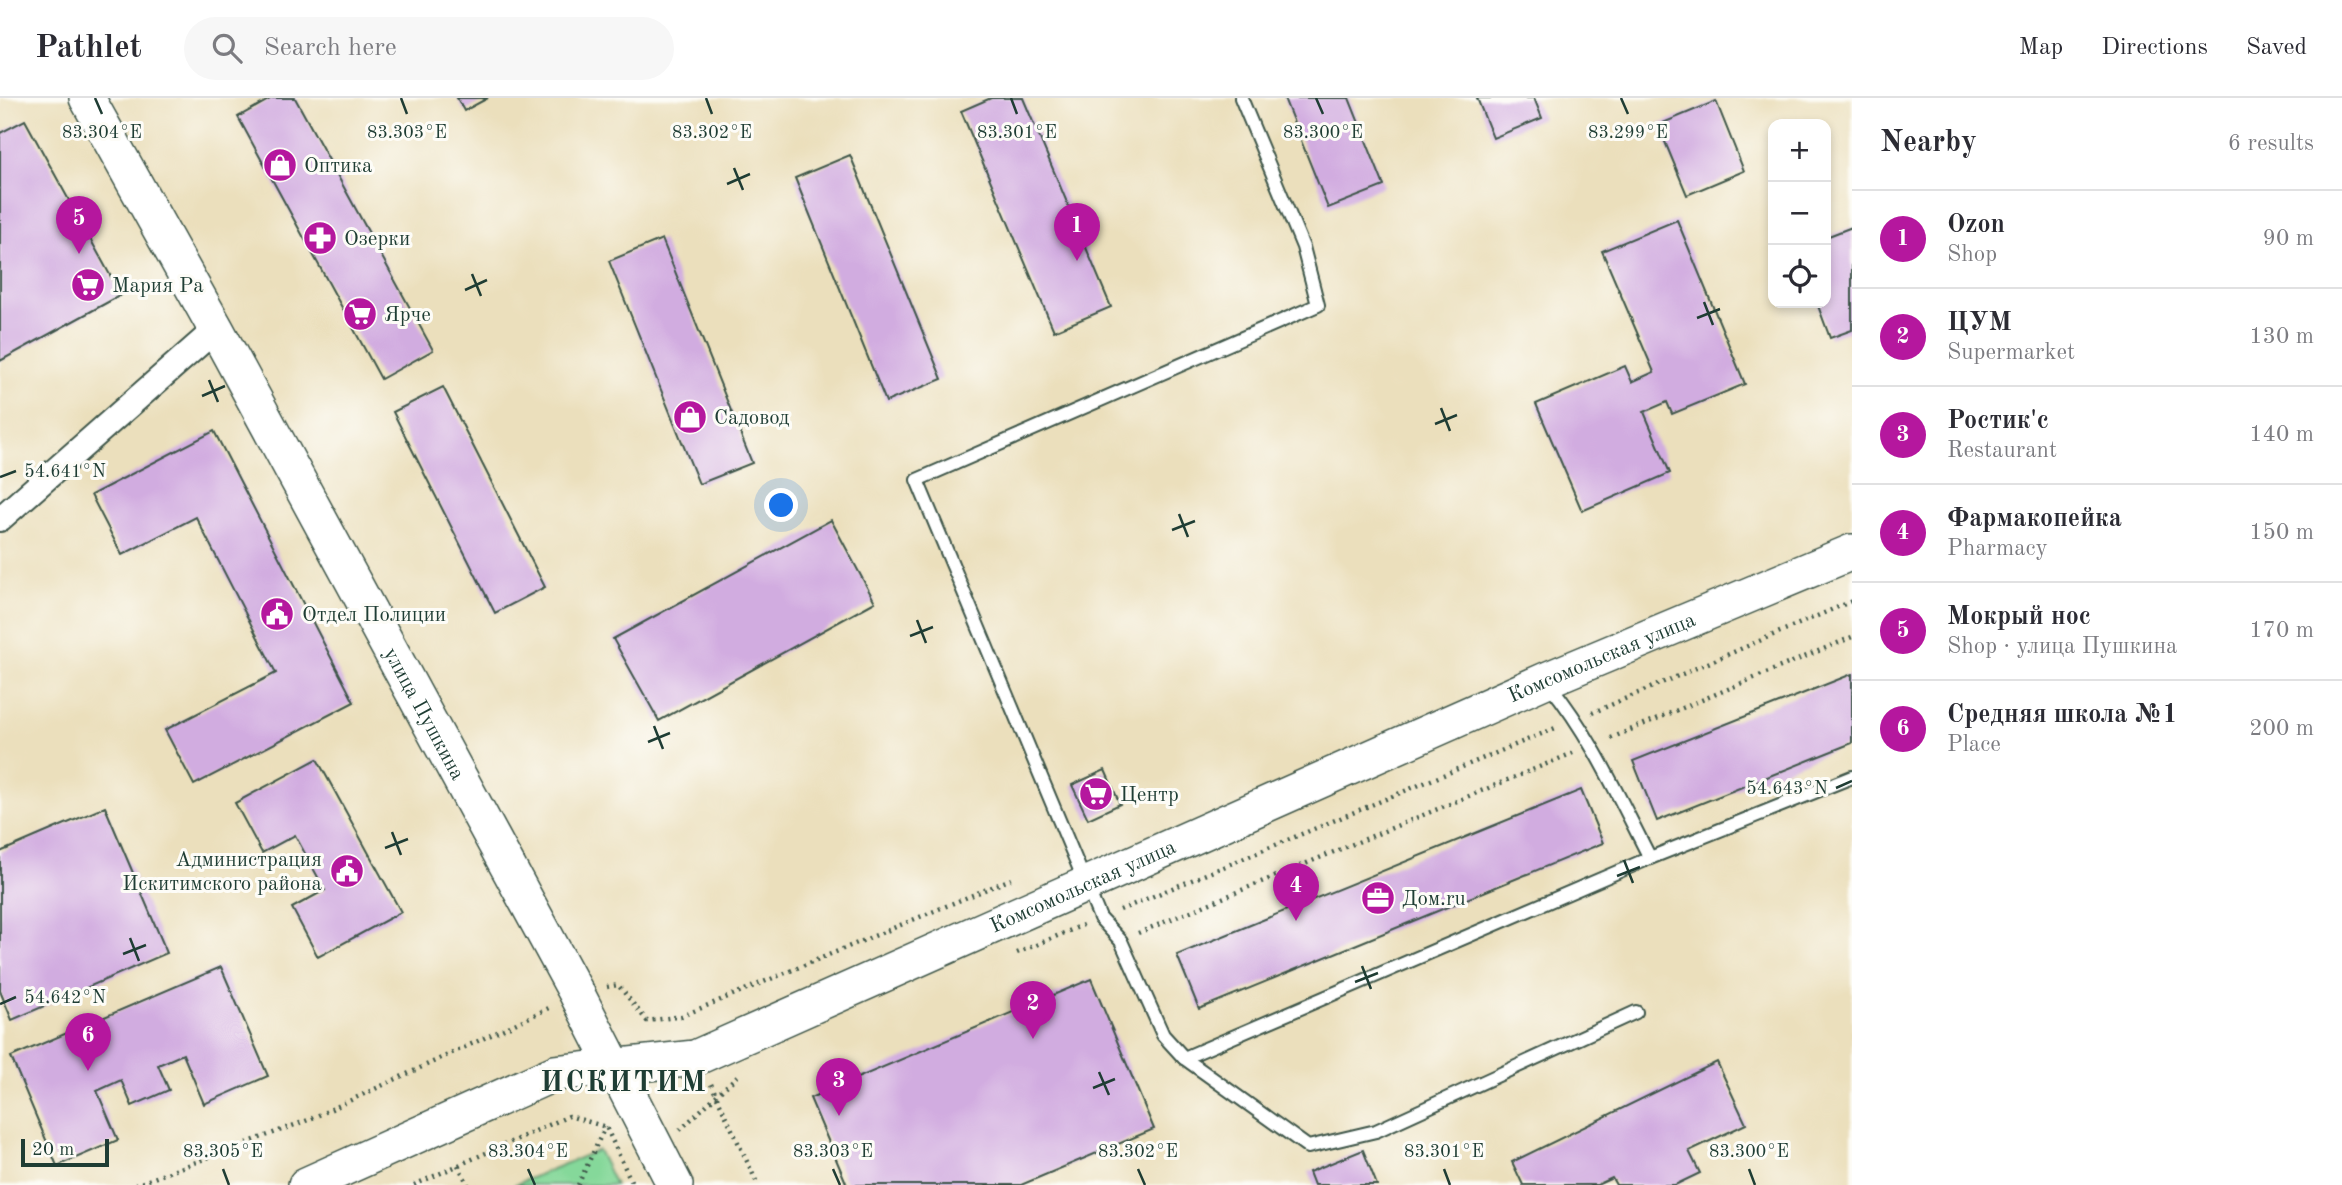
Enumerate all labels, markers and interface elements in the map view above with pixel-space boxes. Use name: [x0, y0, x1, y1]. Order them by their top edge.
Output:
search box: [184, 17, 674, 80]
icon: search: [208, 29, 246, 67]
text: Pathlet: [35, 32, 142, 65]
text: Search here: [264, 35, 397, 61]
text: Map: [2019, 36, 2063, 60]
text: Directions: [2101, 36, 2208, 60]
text: Saved: [2246, 36, 2307, 60]
map controls: [1768, 119, 1831, 308]
button: +: [1768, 119, 1831, 182]
text: 83.304°E: [62, 124, 142, 142]
text: 83.303°E: [367, 124, 447, 142]
text: 83.302°E: [672, 124, 752, 142]
text: 83.301°E: [977, 124, 1057, 142]
text: 83.300°E: [1283, 124, 1363, 142]
text: 83.299°E: [1588, 124, 1668, 142]
text: Nearby: [1880, 128, 1977, 158]
text: 6 results: [2228, 132, 2314, 155]
shop icon: Оптика: [261, 146, 299, 184]
place label: Оптика: [304, 156, 372, 177]
button: −: [1768, 182, 1831, 245]
pin: 5: [56, 196, 102, 254]
pin: 1: [1054, 203, 1100, 261]
text: Ozon: [1947, 212, 2005, 238]
pharmacy icon: Озерки: [301, 219, 339, 257]
text: 1: [1896, 227, 1910, 250]
text: 90 m: [2263, 227, 2314, 250]
place label: Озерки: [344, 229, 410, 250]
text: Shop: [1947, 243, 1997, 266]
button: locate: [1768, 245, 1831, 308]
supermarket icon: Мария Ра: [69, 266, 107, 304]
place label: Мария Ра: [112, 276, 204, 297]
supermarket icon: Ярче: [341, 295, 379, 333]
place label: Ярче: [384, 305, 431, 326]
text: ЦУМ: [1947, 310, 2012, 336]
text: 2: [1896, 325, 1910, 348]
text: 130 m: [2249, 325, 2314, 348]
text: Supermarket: [1947, 341, 2075, 364]
shop icon: Садовод: [671, 398, 709, 436]
place label: Садовод: [714, 408, 790, 429]
text: Ростик'с: [1947, 408, 2049, 434]
text: 3: [1896, 423, 1910, 446]
text: 140 m: [2249, 423, 2314, 446]
text: Restaurant: [1947, 439, 2057, 462]
text: 54.641°N: [24, 463, 106, 481]
your location: [764, 488, 798, 522]
text: Фармакопейка: [1947, 506, 2122, 532]
text: 4: [1896, 521, 1910, 544]
text: 150 m: [2249, 521, 2314, 544]
text: Pharmacy: [1947, 537, 2048, 560]
public building icon: Отдел Полиции: [258, 595, 296, 633]
text: Мокрый нос: [1947, 604, 2091, 630]
place label: Отдел Полиции: [302, 605, 446, 626]
street label: Комсомольская улица: [1505, 610, 1699, 707]
text: 5: [1896, 619, 1910, 642]
text: 170 m: [2249, 619, 2314, 642]
text: Shop · улица Пушкина: [1947, 635, 2177, 658]
street label: улица Пушкина: [379, 644, 468, 784]
text: Средняя школа №1: [1947, 702, 2178, 728]
text: 6: [1896, 717, 1910, 740]
text: 200 m: [2249, 717, 2314, 740]
text: Place: [1947, 733, 2001, 756]
supermarket icon: Центр: [1077, 775, 1115, 813]
text: 54.643°N: [1746, 780, 1828, 798]
place label: Центр: [1120, 785, 1179, 806]
street label: Комсомольская улица: [987, 837, 1179, 938]
place label: Администрация Искитимского района: [122, 850, 322, 895]
public building icon: Администрация Искитимского района: [328, 852, 366, 890]
pin: 4: [1273, 863, 1319, 921]
office icon: Дом.ru: [1359, 879, 1397, 917]
place label: Дом.ru: [1402, 889, 1466, 910]
pin: 2: [1010, 981, 1056, 1039]
text: 54.642°N: [24, 989, 106, 1007]
pin: 6: [65, 1013, 111, 1071]
pin: 3: [816, 1058, 862, 1116]
district label: ИСКИТИМ: [540, 1069, 708, 1098]
scale bar: [21, 1136, 108, 1168]
text: 20 m: [32, 1141, 74, 1160]
text: 83.305°E: [183, 1143, 263, 1161]
text: 83.304°E: [488, 1143, 568, 1161]
text: 83.303°E: [793, 1143, 873, 1161]
text: 83.302°E: [1098, 1143, 1178, 1161]
text: 83.301°E: [1404, 1143, 1484, 1161]
text: 83.300°E: [1709, 1143, 1789, 1161]

